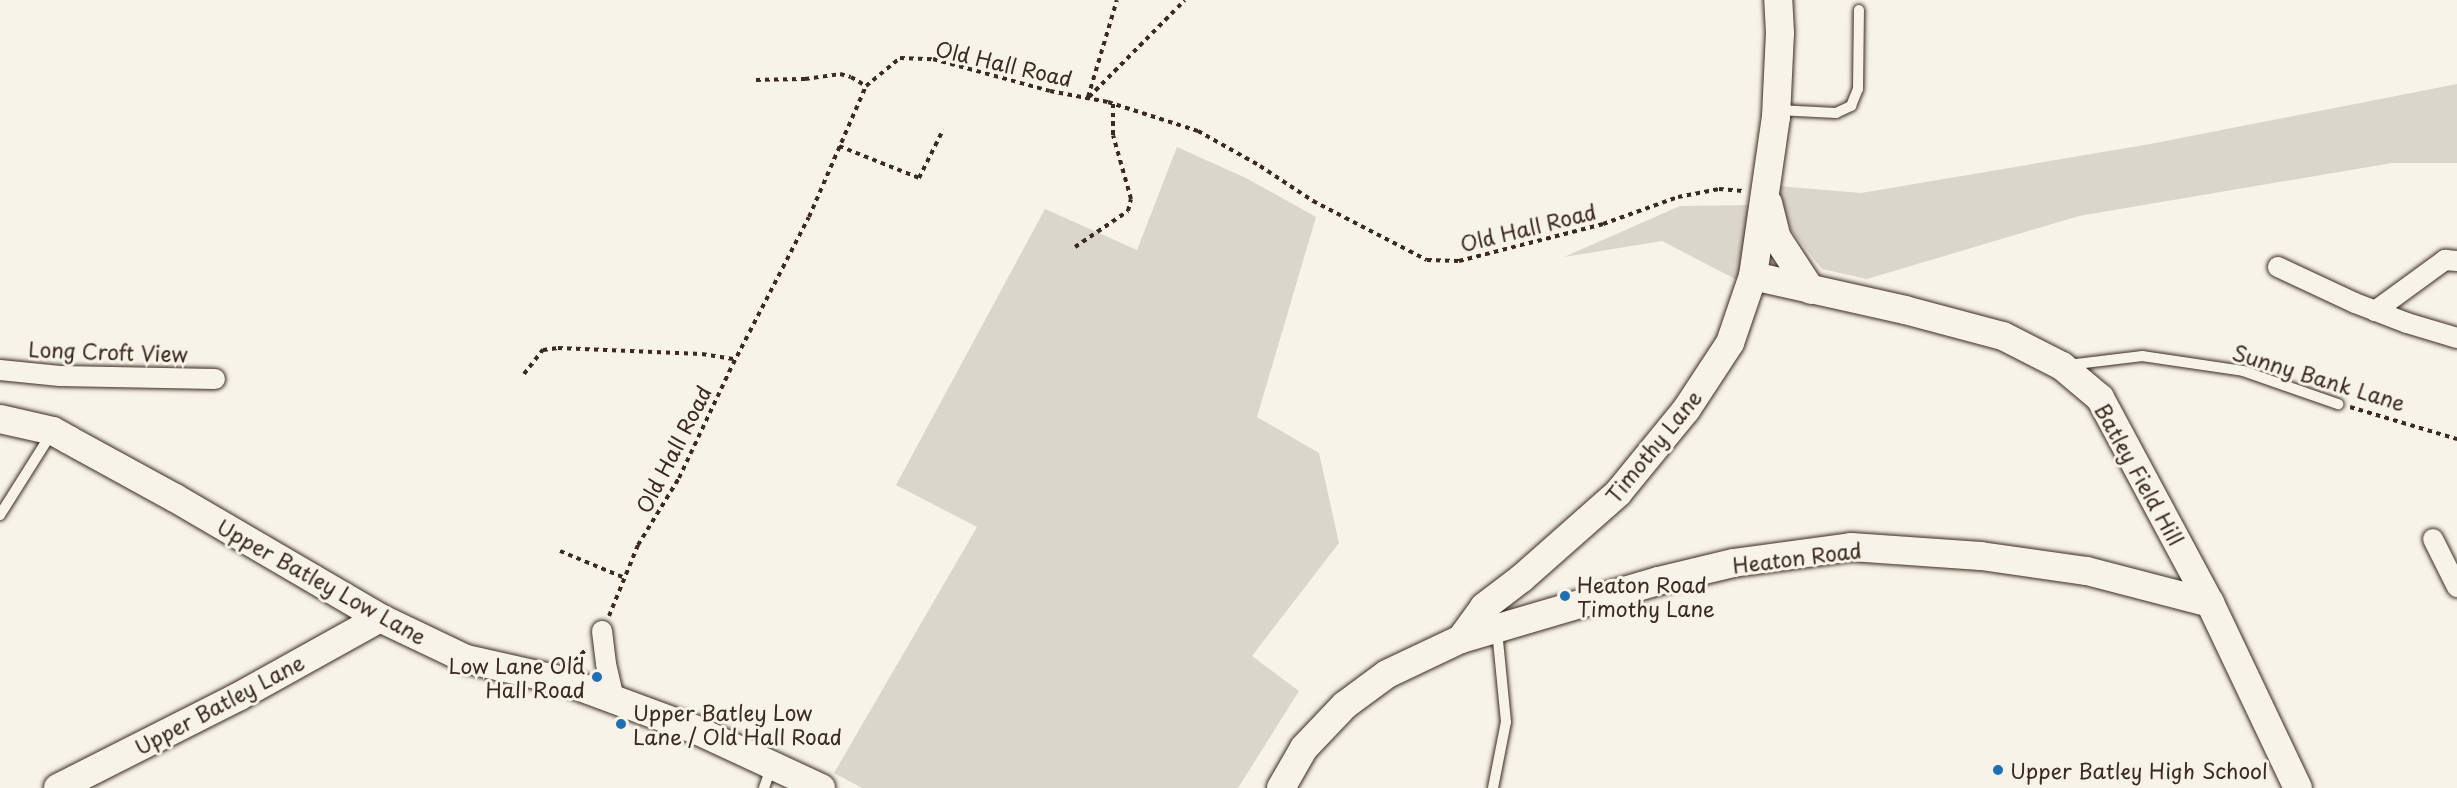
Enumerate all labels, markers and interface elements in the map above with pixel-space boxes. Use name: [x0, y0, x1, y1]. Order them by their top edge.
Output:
street label: Old Hall Road: [933, 35, 1075, 91]
street label: Old Hall Road: [1457, 198, 1599, 256]
street label: Long Croft View: [27, 336, 189, 366]
street label: Sunny Bank Lane: [2230, 339, 2408, 415]
street label: Old Hall Road: [630, 381, 716, 517]
street label: Timothy Lane: [1599, 384, 1707, 508]
street label: Batley Field Hill: [2090, 398, 2190, 550]
street label: Upper Batley Low Lane: [212, 513, 432, 649]
street label: Heaton Road: [1731, 537, 1863, 577]
place label: Heaton Road Timothy Lane: [1577, 571, 1717, 621]
marker: Heaton Road Timothy Lane: [1558, 589, 1572, 603]
street label: Upper Batley Lane: [129, 648, 309, 760]
place label: Low Lane Old Hall Road: [448, 652, 585, 702]
marker: Low Lane Old Hall Road: [590, 670, 604, 684]
place label: Upper Batley Low Lane / Old Hall Road: [633, 699, 845, 749]
marker: Upper Batley Low Lane / Old Hall Road: [614, 717, 628, 731]
place label: Upper Batley High School: [2010, 757, 2271, 783]
marker: Upper Batley High School: [1991, 763, 2005, 777]

